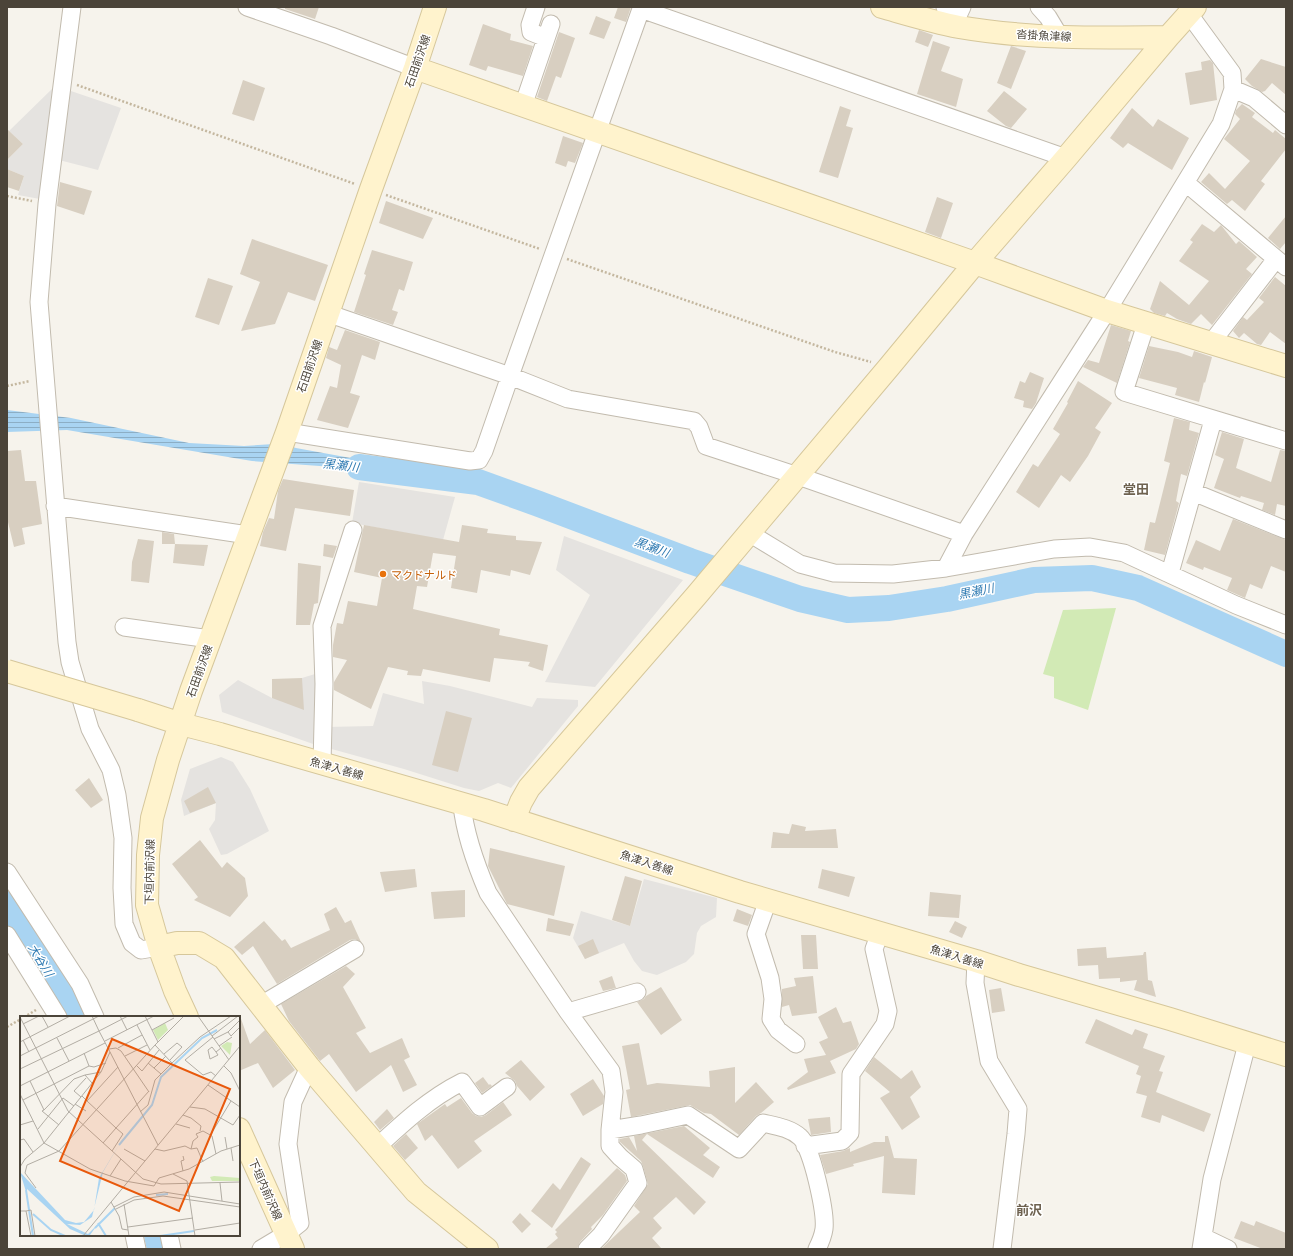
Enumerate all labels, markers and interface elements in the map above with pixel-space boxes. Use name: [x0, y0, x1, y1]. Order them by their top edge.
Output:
street label: 沓掛魚津線: [1016, 26, 1072, 44]
street label: 石田前沢線: [401, 33, 433, 89]
street label: 石田前沢線: [293, 338, 325, 394]
water label: 黒瀬川: [322, 454, 362, 476]
district label: 堂田: [1123, 480, 1149, 498]
water label: 黒瀬川: [632, 533, 674, 562]
place label: マクドナルド: [391, 567, 457, 582]
marker: マクドナルド: [378, 569, 388, 579]
water label: 黒瀬川: [957, 579, 997, 603]
street label: 石田前沢線: [183, 643, 215, 699]
street label: 魚津入善線: [308, 753, 366, 783]
street label: 下垣内前沢線: [141, 839, 157, 905]
street label: 魚津入善線: [619, 846, 675, 878]
water label: 大谷川: [24, 940, 59, 982]
street label: 魚津入善線: [929, 941, 985, 971]
inset map: [20, 1016, 240, 1236]
street label: 下垣内前沢線: [246, 1156, 286, 1222]
district label: 前沢: [1016, 1201, 1042, 1219]

